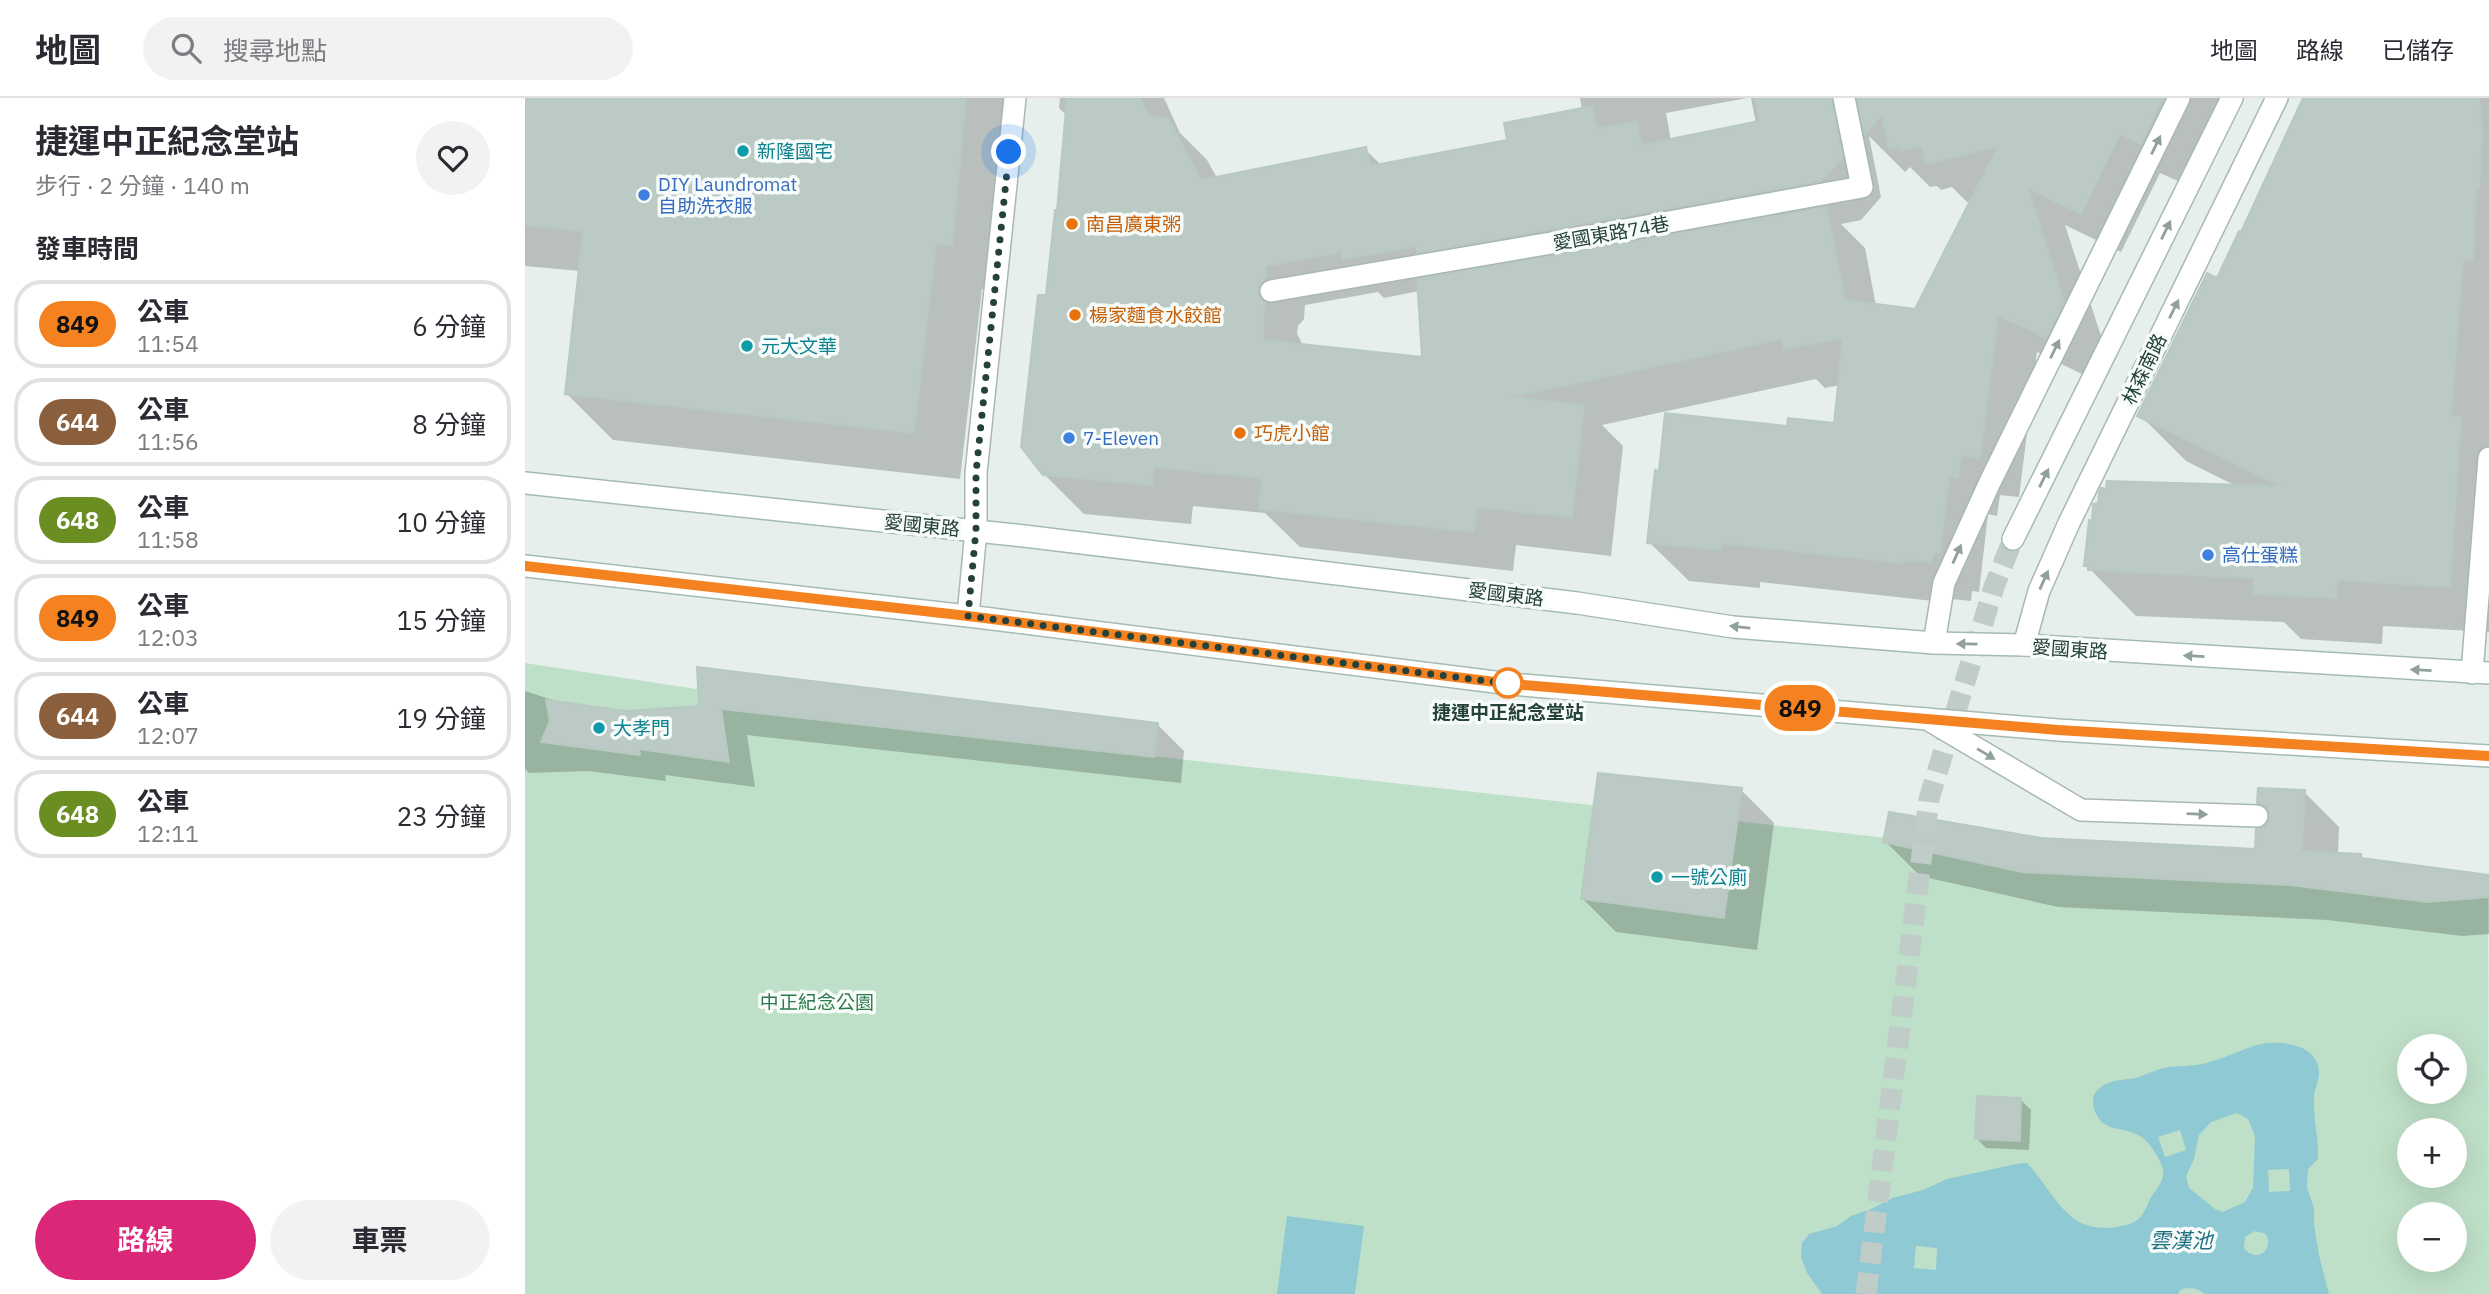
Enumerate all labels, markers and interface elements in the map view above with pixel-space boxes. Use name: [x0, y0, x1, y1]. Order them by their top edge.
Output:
search box: [143, 17, 633, 80]
text: 地圖: [35, 28, 101, 71]
icon: search: [167, 29, 205, 67]
text: 搜尋地點: [223, 33, 327, 67]
text: 地圖: [2210, 34, 2258, 66]
text: 路線: [2296, 34, 2344, 66]
text: 已儲存: [2382, 34, 2454, 66]
text: 捷運中正紀念堂站: [35, 119, 299, 162]
button: heart: [416, 121, 490, 195]
your location: [991, 134, 1026, 169]
one-way arrow: [2150, 135, 2161, 155]
place label: 新隆國宅: [757, 139, 833, 163]
marker: 新隆國宅: [735, 143, 751, 159]
text: 步行 · 2 分鐘 · 140 m: [35, 170, 250, 200]
place label: DIY Laundromat 自助洗衣服: [658, 172, 797, 218]
marker: DIY Laundromat 自助洗衣服: [636, 187, 652, 203]
street label: 愛國東路74巷: [1551, 211, 1671, 255]
place label: 南昌廣東粥: [1086, 212, 1181, 236]
marker: 南昌廣東粥: [1064, 216, 1080, 232]
one-way arrow: [2161, 220, 2172, 240]
text: 發車時間: [35, 231, 139, 265]
text: 公車: [137, 294, 189, 328]
one-way arrow: [2168, 299, 2180, 319]
place label: 楊家麵食水餃館: [1089, 303, 1222, 327]
marker: 楊家麵食水餃館: [1067, 307, 1083, 323]
text: 849: [56, 308, 99, 340]
text: 6 分鐘: [412, 309, 486, 343]
text: 11:54: [137, 328, 199, 358]
street label: 林森南路: [2117, 330, 2171, 408]
place label: 元大文華: [761, 334, 837, 358]
marker: 元大文華: [739, 338, 755, 354]
one-way arrow: [2050, 339, 2061, 359]
text: 公車: [137, 392, 189, 426]
text: 644: [56, 406, 99, 438]
text: 8 分鐘: [412, 407, 486, 441]
place label: 巧虎小館: [1254, 421, 1330, 445]
marker: 巧虎小館: [1232, 425, 1248, 441]
text: 11:56: [137, 426, 199, 456]
place label: 7-Eleven: [1083, 426, 1159, 450]
marker: 7-Eleven: [1061, 430, 1077, 446]
one-way arrow: [2038, 468, 2049, 488]
text: 公車: [137, 490, 189, 524]
text: 648: [56, 504, 99, 536]
text: 10 分鐘: [397, 505, 486, 539]
street label: 愛國東路: [883, 509, 961, 541]
text: 11:58: [137, 524, 199, 554]
place label: 高仕蛋糕: [2222, 543, 2298, 567]
one-way arrow: [1952, 544, 1963, 565]
marker: 高仕蛋糕: [2200, 547, 2216, 563]
one-way arrow: [2038, 570, 2050, 590]
street label: 愛國東路: [1467, 577, 1545, 611]
text: 公車: [137, 588, 189, 622]
text: 849: [56, 602, 99, 634]
text: 15 分鐘: [397, 603, 486, 637]
one-way arrow: [1729, 621, 1751, 632]
text: 12:03: [137, 622, 199, 652]
street label: 愛國東路: [2031, 634, 2109, 664]
one-way arrow: [1955, 638, 1977, 650]
one-way arrow: [2183, 650, 2205, 661]
one-way arrow: [2410, 664, 2432, 675]
marker: 捷運中正紀念堂站: [1493, 668, 1523, 698]
line badge: 849: [1760, 685, 1840, 731]
text: 公車: [137, 686, 189, 720]
text: 849: [1778, 692, 1822, 724]
text: 644: [56, 700, 99, 732]
place label: 捷運中正紀念堂站: [1432, 700, 1584, 724]
text: 19 分鐘: [397, 701, 486, 735]
place label: 大孝門: [613, 716, 670, 740]
text: 12:07: [137, 720, 199, 750]
marker: 大孝門: [591, 720, 607, 736]
one-way arrow: [1976, 747, 1995, 760]
text: 公車: [137, 784, 189, 818]
text: 648: [56, 798, 99, 830]
text: 23 分鐘: [397, 799, 486, 833]
one-way arrow: [2187, 808, 2209, 819]
text: 12:11: [137, 818, 199, 848]
place label: 一號公廁: [1671, 865, 1747, 889]
marker: 一號公廁: [1649, 869, 1665, 885]
park label: 中正紀念公園: [760, 990, 874, 1014]
map controls: [2397, 1034, 2467, 1272]
button: locate: [2397, 1034, 2467, 1104]
button: +: [2397, 1118, 2467, 1188]
button: 路線: [35, 1200, 256, 1280]
button: 車票: [270, 1200, 490, 1280]
button: −: [2397, 1202, 2467, 1272]
water label: 雲漢池: [2150, 1226, 2214, 1254]

